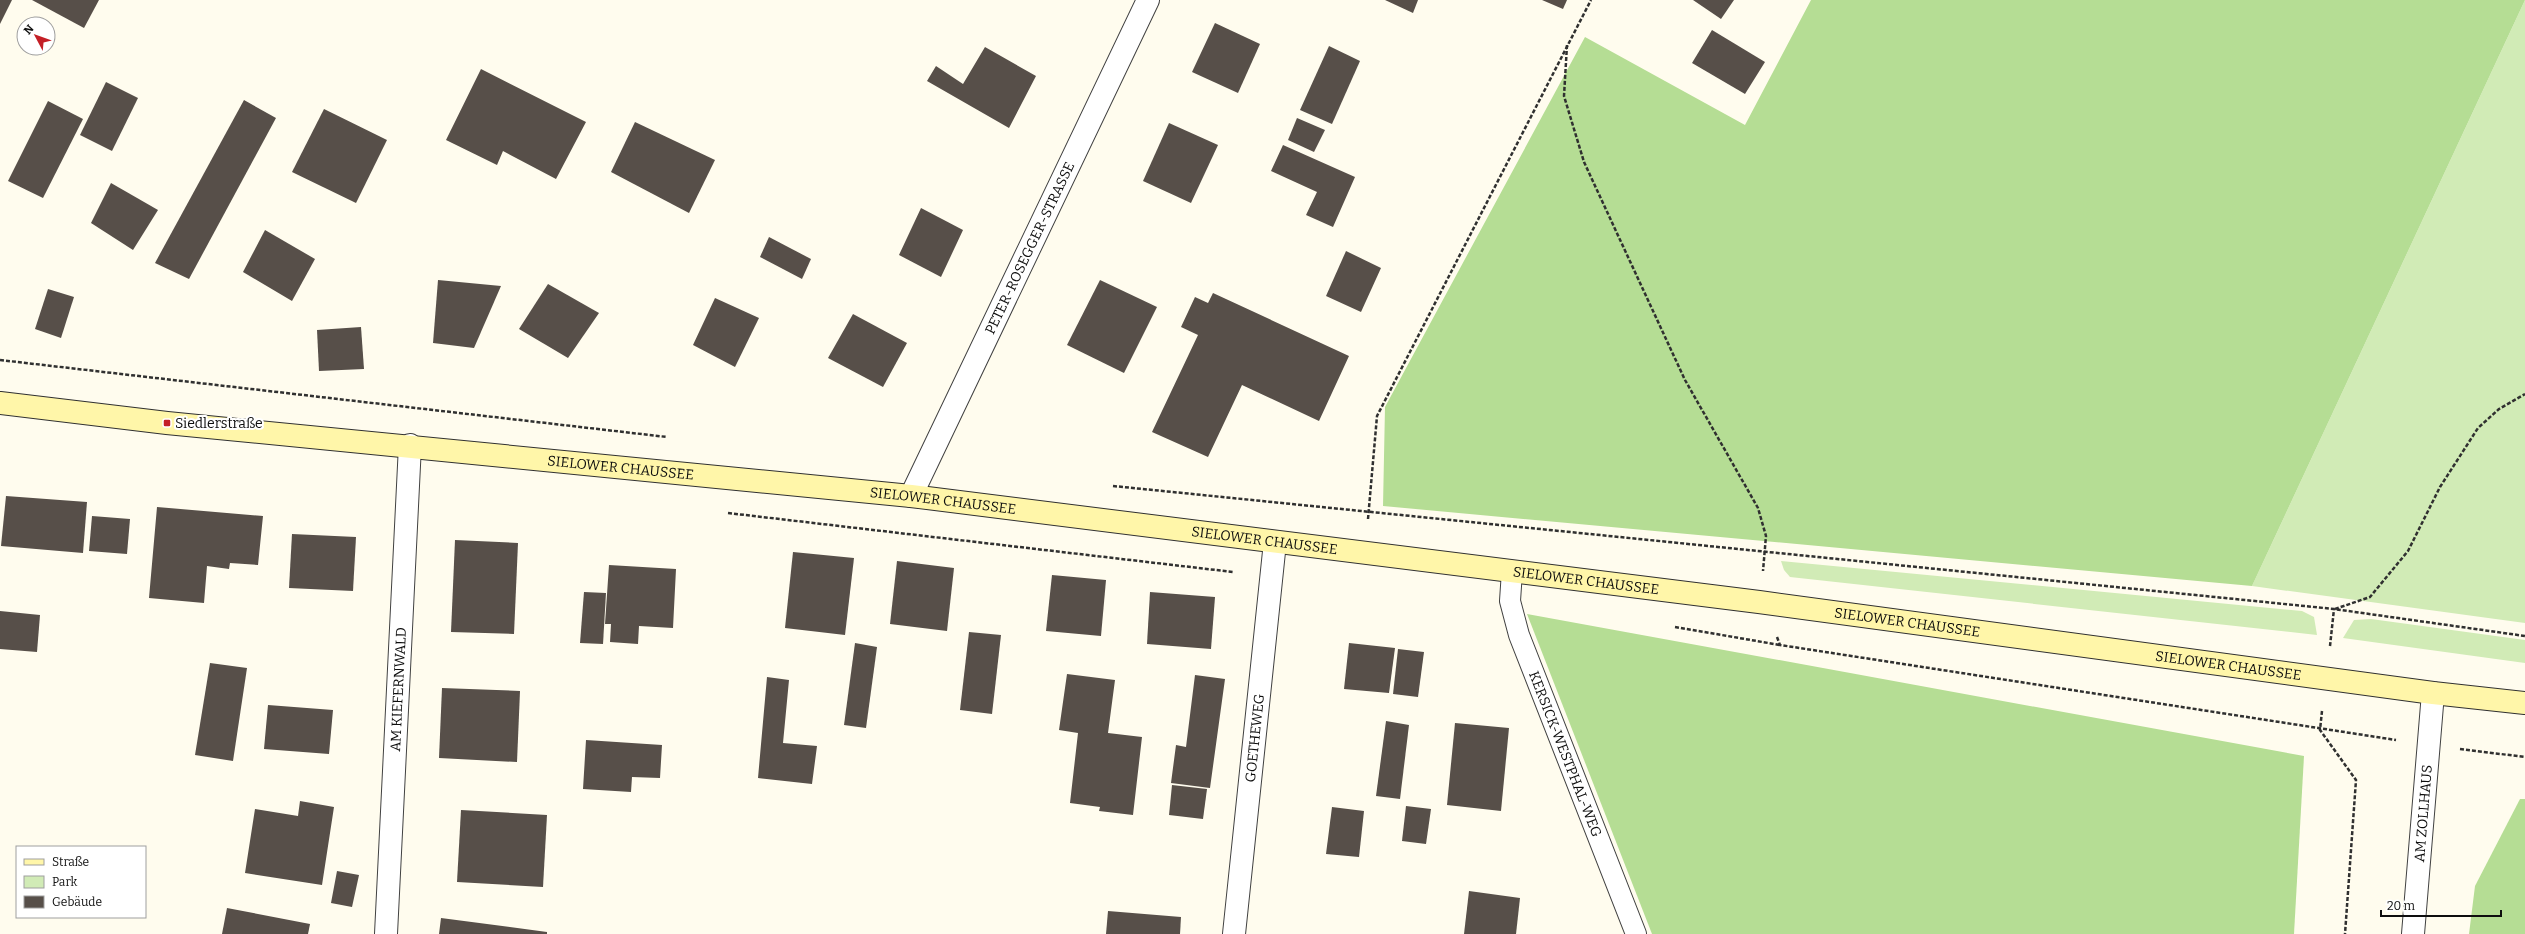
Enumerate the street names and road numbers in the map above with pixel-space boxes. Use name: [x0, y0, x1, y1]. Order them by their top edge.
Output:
street label: PETER-ROSEGGER-STRASSE: [982, 159, 1078, 337]
street label: SIELOWER CHAUSSEE: [547, 452, 695, 484]
street label: SIELOWER CHAUSSEE: [869, 484, 1017, 518]
street label: SIELOWER CHAUSSEE: [1190, 523, 1338, 558]
street label: SIELOWER CHAUSSEE: [1512, 563, 1660, 598]
street label: SIELOWER CHAUSSEE: [1833, 604, 1981, 641]
street label: AM KIEFERNWALD: [387, 627, 410, 752]
street label: SIELOWER CHAUSSEE: [2154, 648, 2302, 684]
street label: KERSICK-WESTPHAL-WEG: [1525, 669, 1605, 839]
street label: GOETHEWEG: [1242, 693, 1268, 783]
street label: AM ZOLLHAUS: [2411, 764, 2436, 863]

